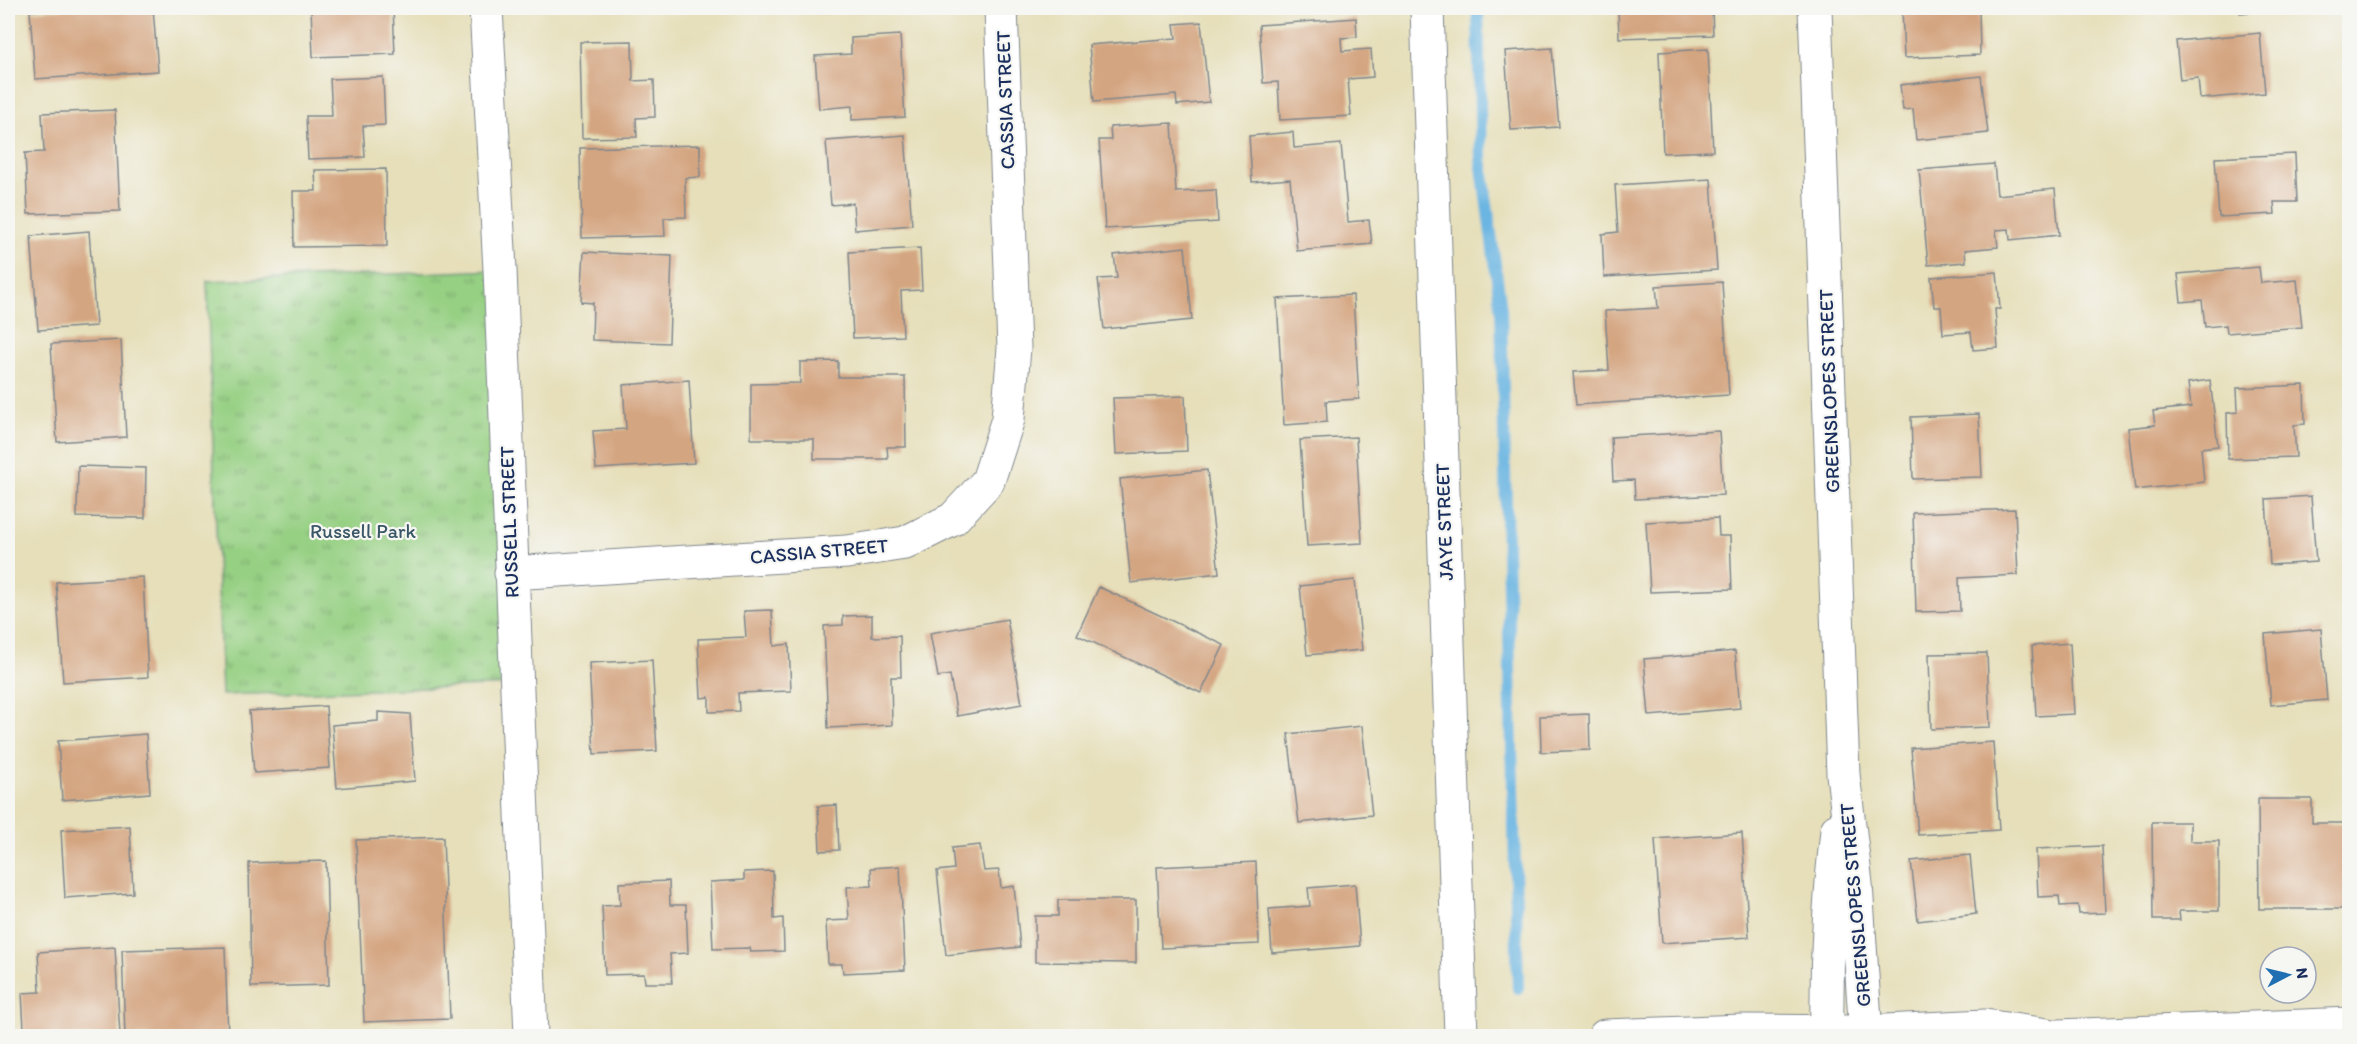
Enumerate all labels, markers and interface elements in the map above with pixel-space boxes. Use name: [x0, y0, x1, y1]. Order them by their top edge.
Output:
street label: CASSIA STREET: [991, 30, 1019, 170]
street label: GREENSLOPES STREET: [1813, 289, 1845, 493]
street label: RUSSELL STREET: [494, 446, 524, 598]
street label: JAYE STREET: [1430, 463, 1458, 581]
park label: Russell Park: [310, 519, 417, 543]
street label: CASSIA STREET: [749, 533, 889, 569]
street label: GREENSLOPES STREET: [1834, 802, 1876, 1008]
north arrow: [2258, 945, 2318, 1005]
text: N: [2292, 967, 2312, 980]

